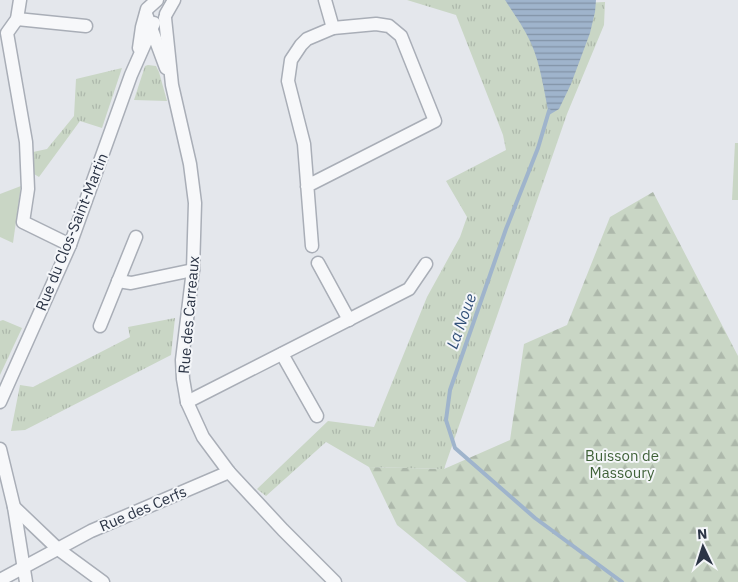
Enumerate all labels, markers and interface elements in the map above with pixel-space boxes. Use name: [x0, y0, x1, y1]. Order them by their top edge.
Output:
street label: Rue du Clos-Saint-Martin: [31, 150, 112, 314]
street label: Rue des Carreaux: [174, 255, 203, 375]
water label: La Noue: [442, 291, 480, 351]
park label: Buisson de Massoury: [585, 446, 659, 482]
street label: Rue des Cerfs: [96, 482, 189, 535]
north arrow: [678, 522, 728, 572]
text: N: [696, 525, 708, 543]

